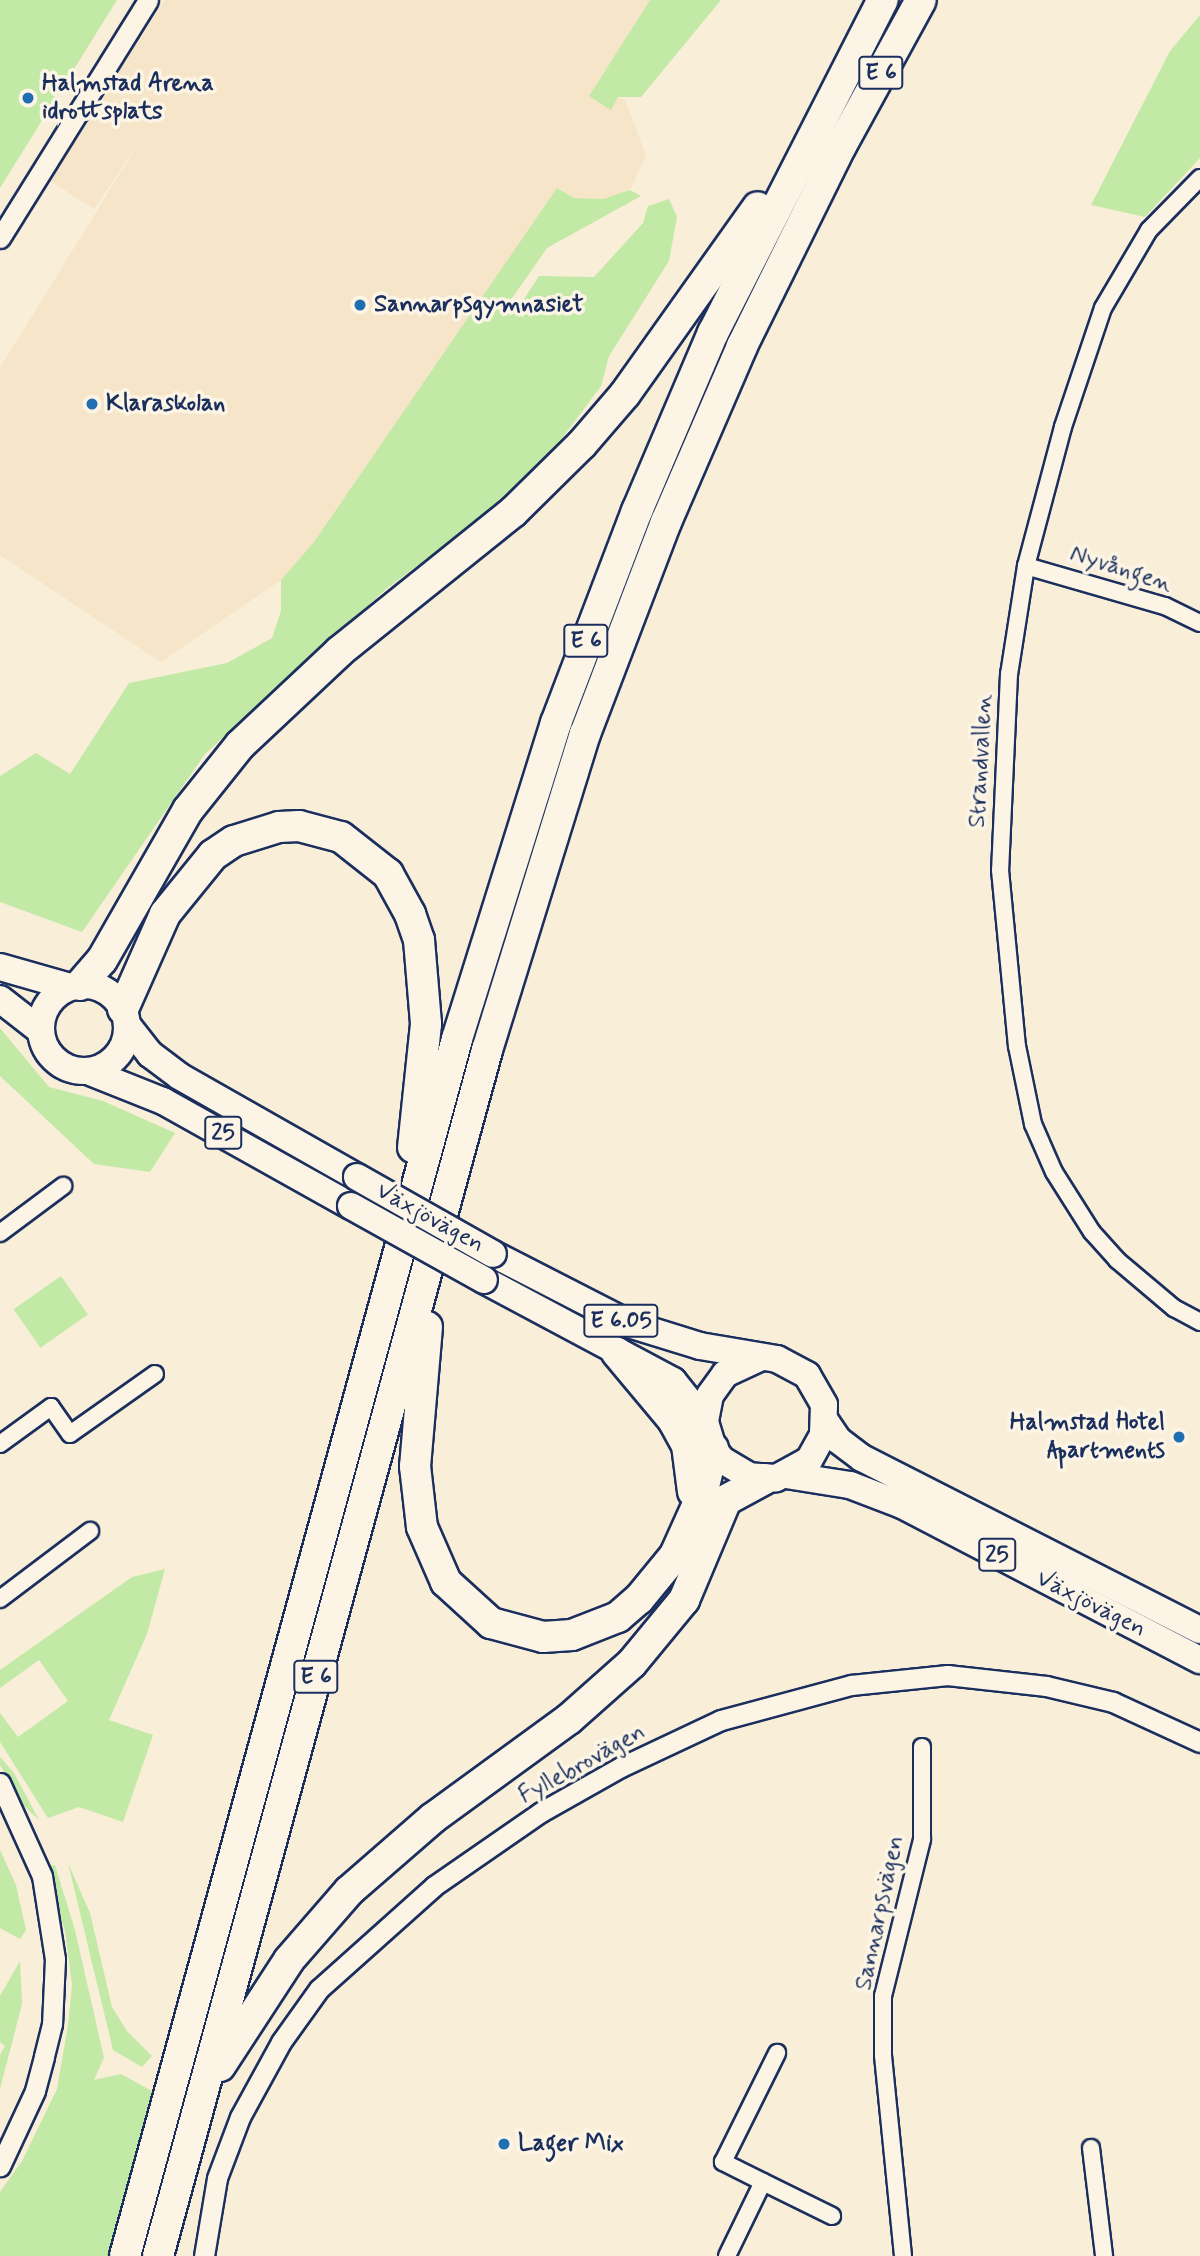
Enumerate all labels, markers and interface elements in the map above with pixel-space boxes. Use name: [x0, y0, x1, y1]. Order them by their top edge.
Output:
road number: E 6: [858, 54, 904, 92]
place label: Halmstad Arena idrottsplats: [42, 70, 212, 126]
marker: Halmstad Arena idrottsplats: [20, 90, 36, 106]
place label: Sannarpsgymnasiet: [374, 291, 583, 319]
marker: Sannarpsgymnasiet: [352, 297, 368, 313]
place label: Klaraskolan: [106, 390, 225, 418]
marker: Klaraskolan: [84, 396, 100, 412]
street label: Nyvången: [1066, 539, 1176, 599]
road number: E 6: [563, 622, 609, 660]
street label: Strandvallen: [963, 693, 999, 829]
road number: 25: [204, 1114, 242, 1152]
street label: Växjövägen: [371, 1177, 489, 1259]
road number: E 6.05: [582, 1302, 660, 1340]
place label: Halmstad Hotel Apartments: [1010, 1409, 1165, 1465]
marker: Halmstad Hotel Apartments: [1171, 1429, 1187, 1445]
road number: 25: [978, 1536, 1016, 1574]
street label: Växjövägen: [1031, 1564, 1151, 1644]
road number: E 6: [293, 1658, 339, 1696]
street label: Fyllebrovägen: [514, 1717, 650, 1811]
street label: Sannarpsvägen: [850, 1833, 910, 1993]
place label: Lager Mix: [518, 2130, 624, 2158]
marker: Lager Mix: [496, 2136, 512, 2152]

